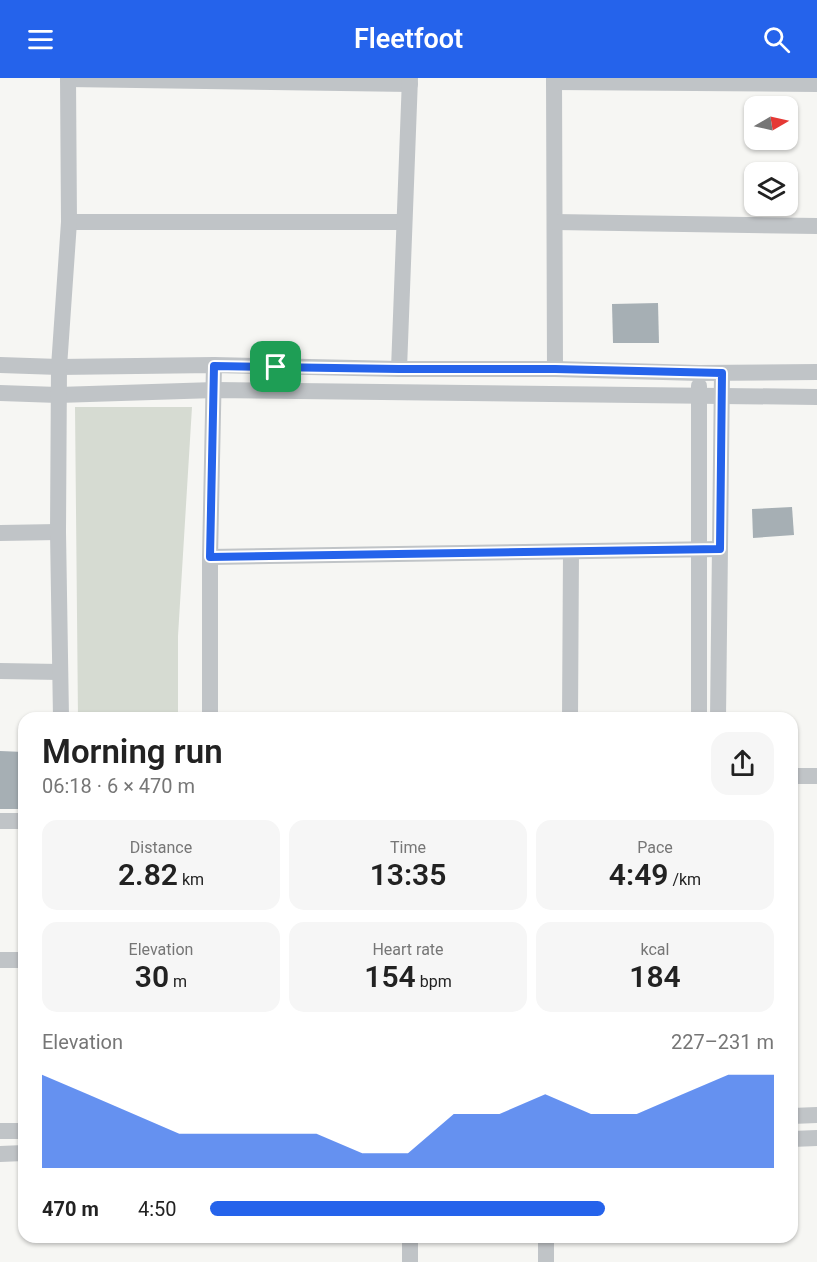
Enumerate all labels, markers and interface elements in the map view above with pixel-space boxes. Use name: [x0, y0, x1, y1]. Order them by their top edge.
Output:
icon: menu: [24, 23, 57, 56]
text: Fleetfoot: [354, 23, 463, 55]
icon: search: [760, 23, 793, 56]
north arrow: [744, 96, 798, 150]
map controls: [744, 96, 798, 216]
button: layers: [744, 162, 798, 216]
pin: [250, 341, 301, 392]
icon: arrive: [259, 350, 292, 383]
text: Morning run: [42, 732, 223, 771]
button: share: [711, 732, 774, 795]
text: 06:18 · 6 × 470 m: [42, 774, 195, 798]
text: Distance: [130, 838, 192, 857]
text: Time: [390, 838, 426, 857]
text: Pace: [637, 838, 673, 857]
text: 2.82: [118, 857, 178, 892]
text: 13:35: [370, 857, 446, 892]
text: 4:49: [609, 857, 668, 892]
text: km: [178, 870, 204, 889]
text: /km: [668, 870, 701, 889]
text: Elevation: [129, 940, 193, 959]
text: Heart rate: [372, 940, 444, 959]
text: kcal: [641, 940, 669, 959]
text: 30: [135, 959, 169, 994]
text: 154: [364, 959, 416, 994]
text: 184: [629, 959, 681, 994]
text: m: [169, 972, 187, 991]
text: bpm: [416, 972, 452, 991]
text: Elevation: [42, 1030, 123, 1054]
text: 227–231 m: [671, 1030, 774, 1054]
text: 470 m: [42, 1197, 99, 1221]
text: 4:50: [138, 1197, 177, 1221]

